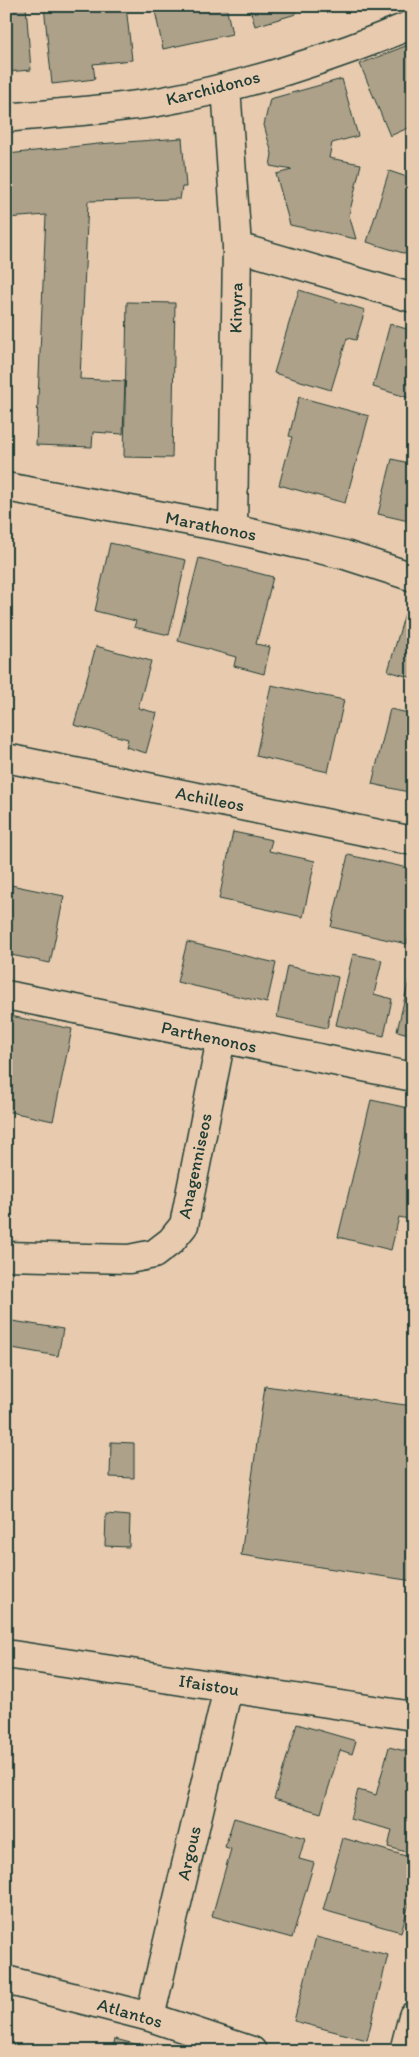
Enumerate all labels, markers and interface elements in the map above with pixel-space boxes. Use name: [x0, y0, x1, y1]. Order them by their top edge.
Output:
street label: Karchidonos: [164, 66, 262, 110]
street label: Kinyra: [225, 282, 247, 334]
street label: Marathonos: [164, 506, 258, 546]
street label: Achilleos: [174, 782, 246, 816]
street label: Parthenonos: [159, 1016, 259, 1058]
street label: Anagenniseos: [173, 1111, 217, 1221]
street label: Ifaistou: [177, 1669, 241, 1701]
street label: Argous: [172, 1824, 206, 1882]
street label: Atlantos: [95, 1993, 165, 2033]

